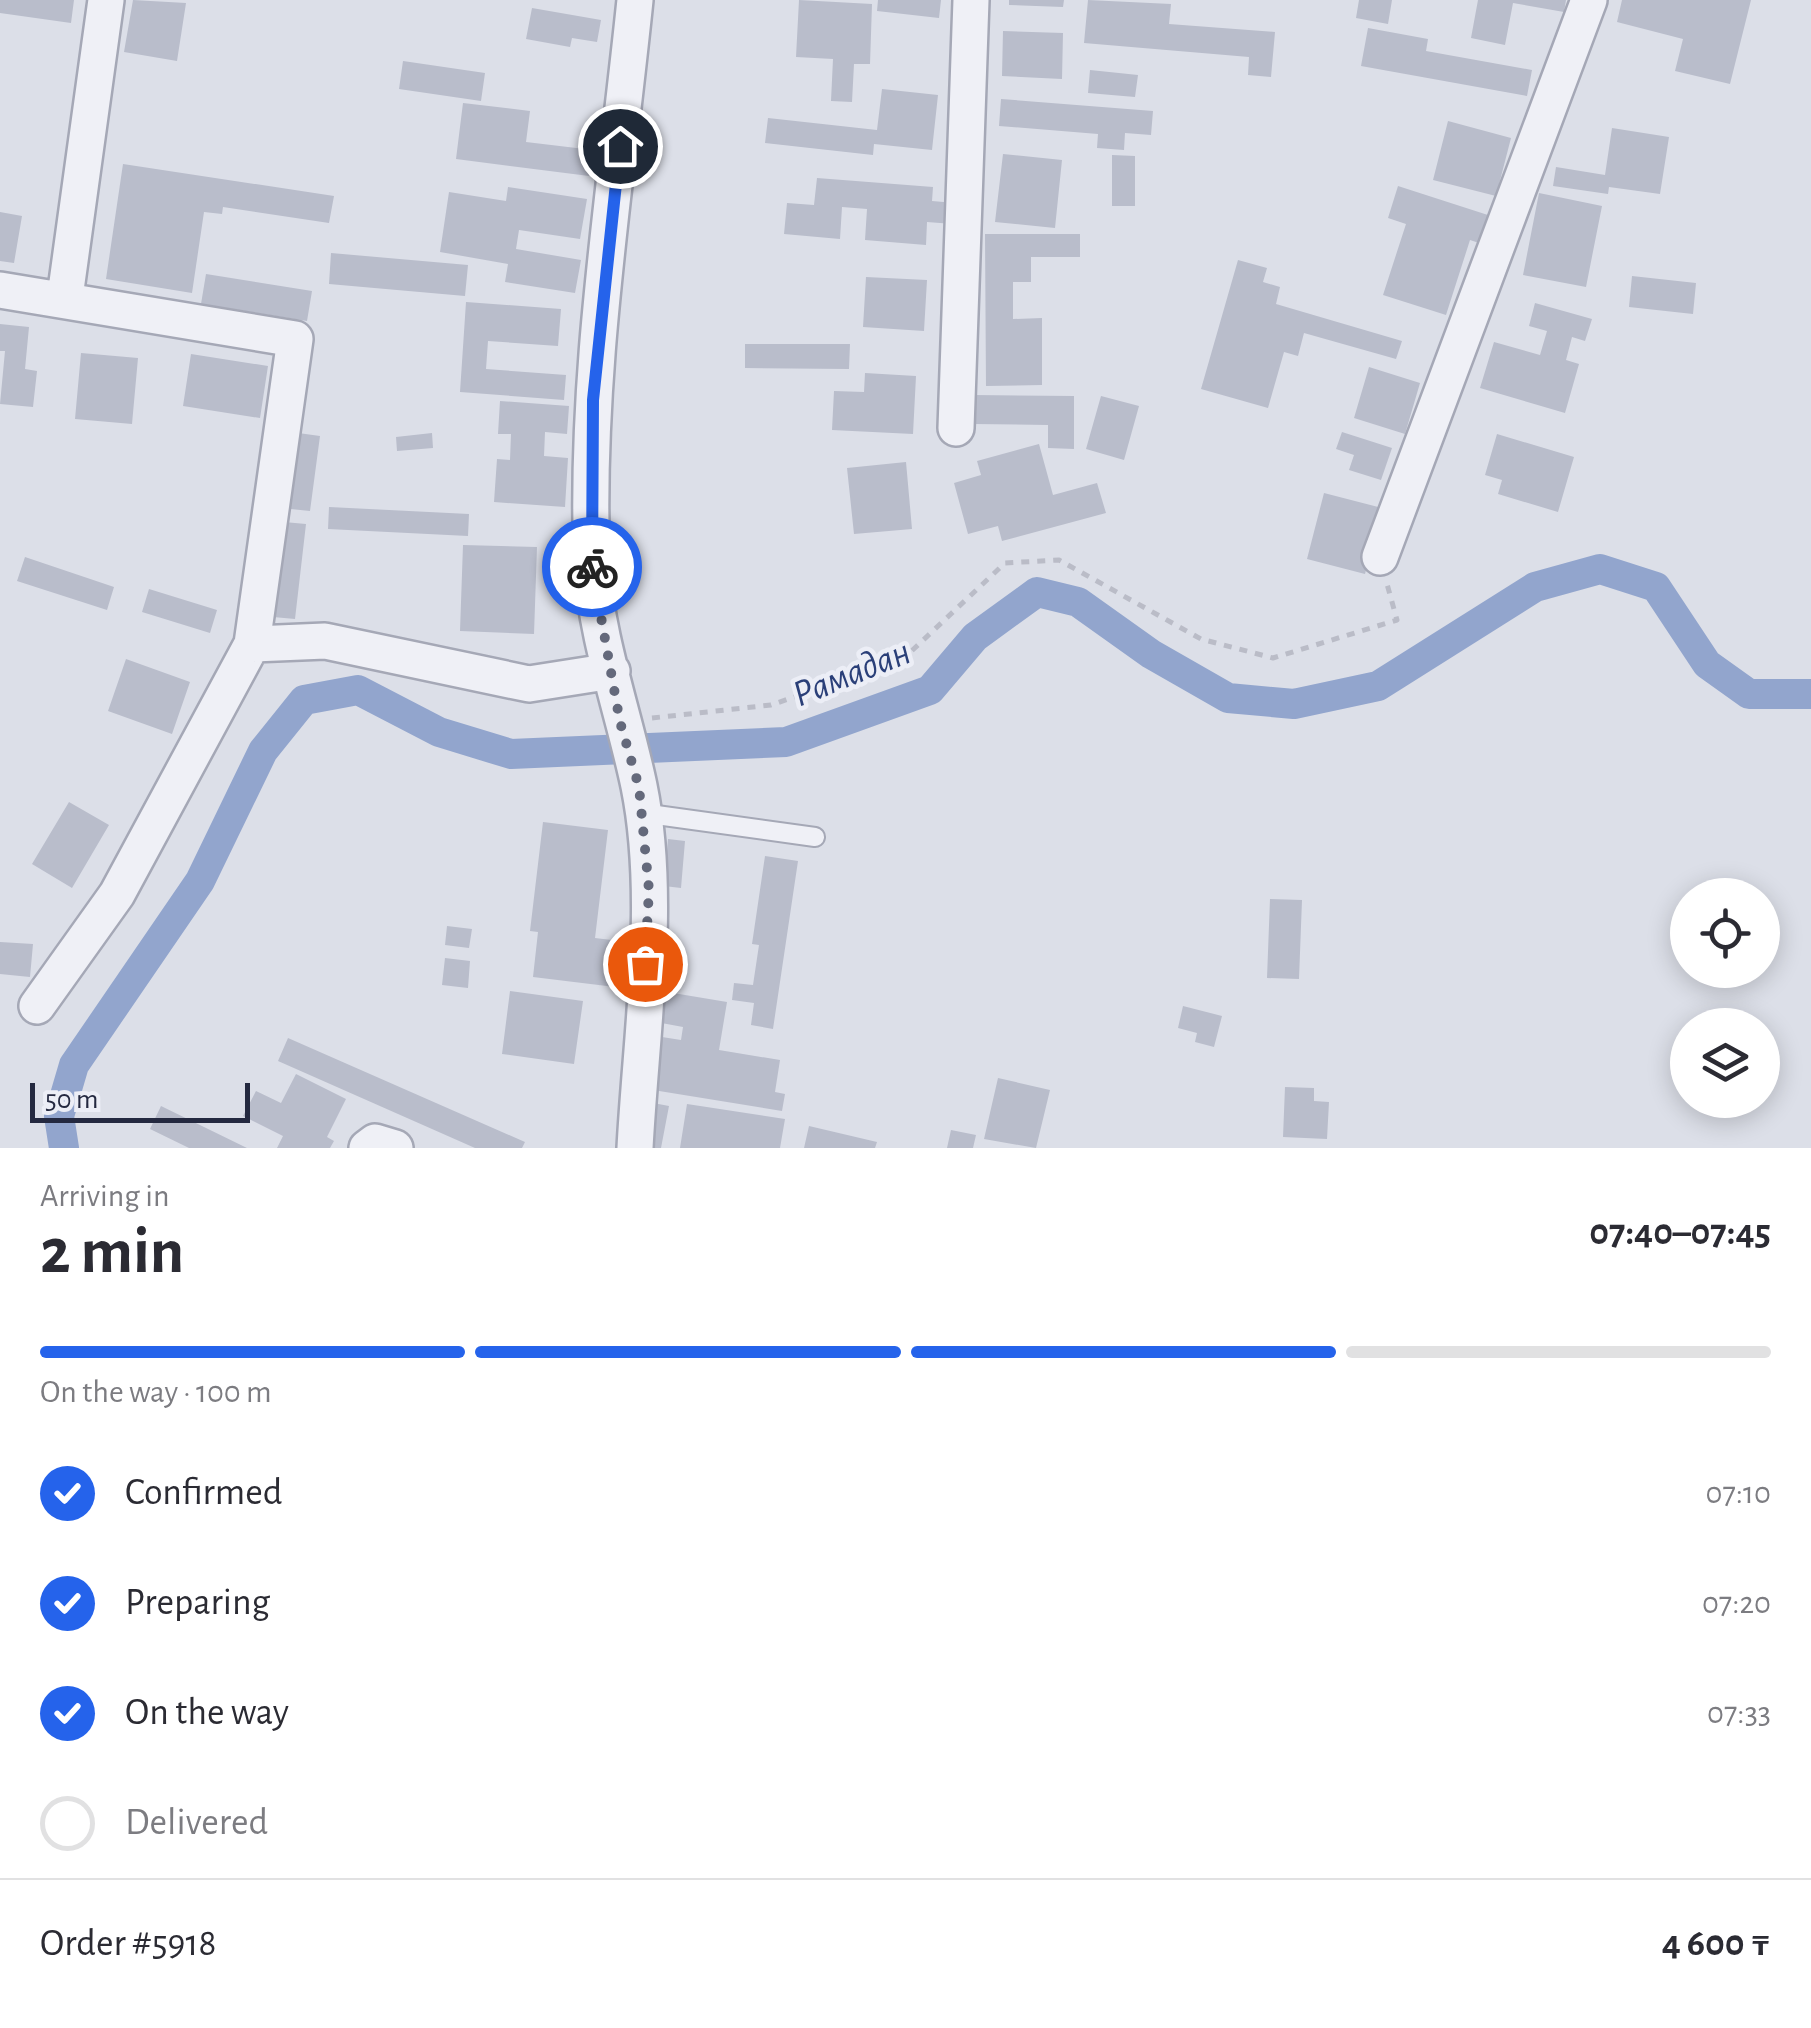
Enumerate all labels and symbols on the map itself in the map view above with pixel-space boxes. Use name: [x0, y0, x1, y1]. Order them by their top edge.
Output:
pin: [578, 104, 663, 189]
courier: [542, 517, 642, 617]
water label: Рамадан: [788, 633, 916, 714]
pin: [603, 922, 688, 1007]
scale bar: [30, 1078, 250, 1122]

